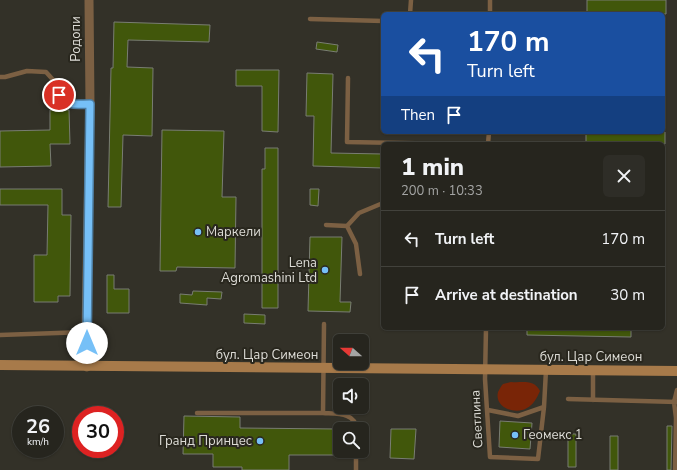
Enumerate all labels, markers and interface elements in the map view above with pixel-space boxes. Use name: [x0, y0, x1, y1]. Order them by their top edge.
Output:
street label: Родопи: [67, 16, 85, 62]
text: 170 m: [467, 23, 550, 61]
icon: left: [401, 28, 453, 80]
text: Turn left: [467, 59, 535, 83]
pin: [42, 78, 76, 112]
icon: arrive: [48, 84, 70, 106]
icon: arrive: [443, 104, 465, 126]
text: Then: [401, 105, 435, 125]
text: 1 min: [401, 151, 464, 183]
button: close: [603, 155, 645, 197]
text: 200 m · 10:33: [401, 182, 483, 200]
place label: Маркели: [206, 223, 261, 241]
marker: Маркели: [193, 227, 203, 237]
icon: left: [401, 228, 423, 250]
text: Turn left: [435, 229, 494, 249]
text: 170 m: [601, 229, 645, 249]
place label: Lena Agromashini Ltd: [221, 254, 317, 287]
marker: Lena Agromashini Ltd: [320, 265, 330, 275]
icon: arrive: [401, 284, 423, 306]
text: Arrive at destination: [435, 285, 578, 305]
text: 30 m: [610, 285, 645, 305]
position arrow: [66, 322, 108, 364]
north arrow: [333, 334, 369, 370]
map controls: [333, 334, 369, 458]
street label: бул. Цар Симеон: [216, 346, 318, 364]
street label: бул. Цар Симеон: [540, 348, 642, 366]
button: sound: [333, 378, 369, 414]
street label: Светлина: [466, 389, 488, 449]
speed limit sign: 30: [72, 406, 124, 458]
text: 26: [26, 413, 50, 440]
button: search: [333, 422, 369, 458]
place label: Геомекс 1: [523, 426, 583, 444]
marker: Геомекс 1: [510, 430, 520, 440]
place label: Гранд Принцес: [159, 432, 252, 450]
text: km/h: [27, 435, 49, 449]
marker: Гранд Принцес: [255, 436, 265, 446]

